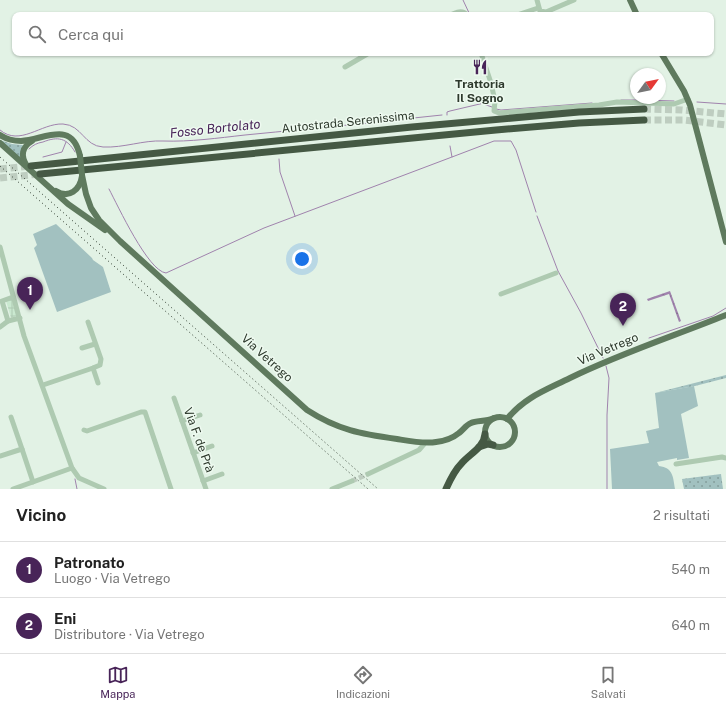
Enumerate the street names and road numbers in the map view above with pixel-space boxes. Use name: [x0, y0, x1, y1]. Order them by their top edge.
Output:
street label: Autostrada Serenissima: [281, 108, 415, 136]
street label: Via Vetrego: [576, 330, 641, 368]
street label: Via Vetrego: [238, 331, 296, 385]
street label: Via F. de Prà: [181, 406, 217, 474]

